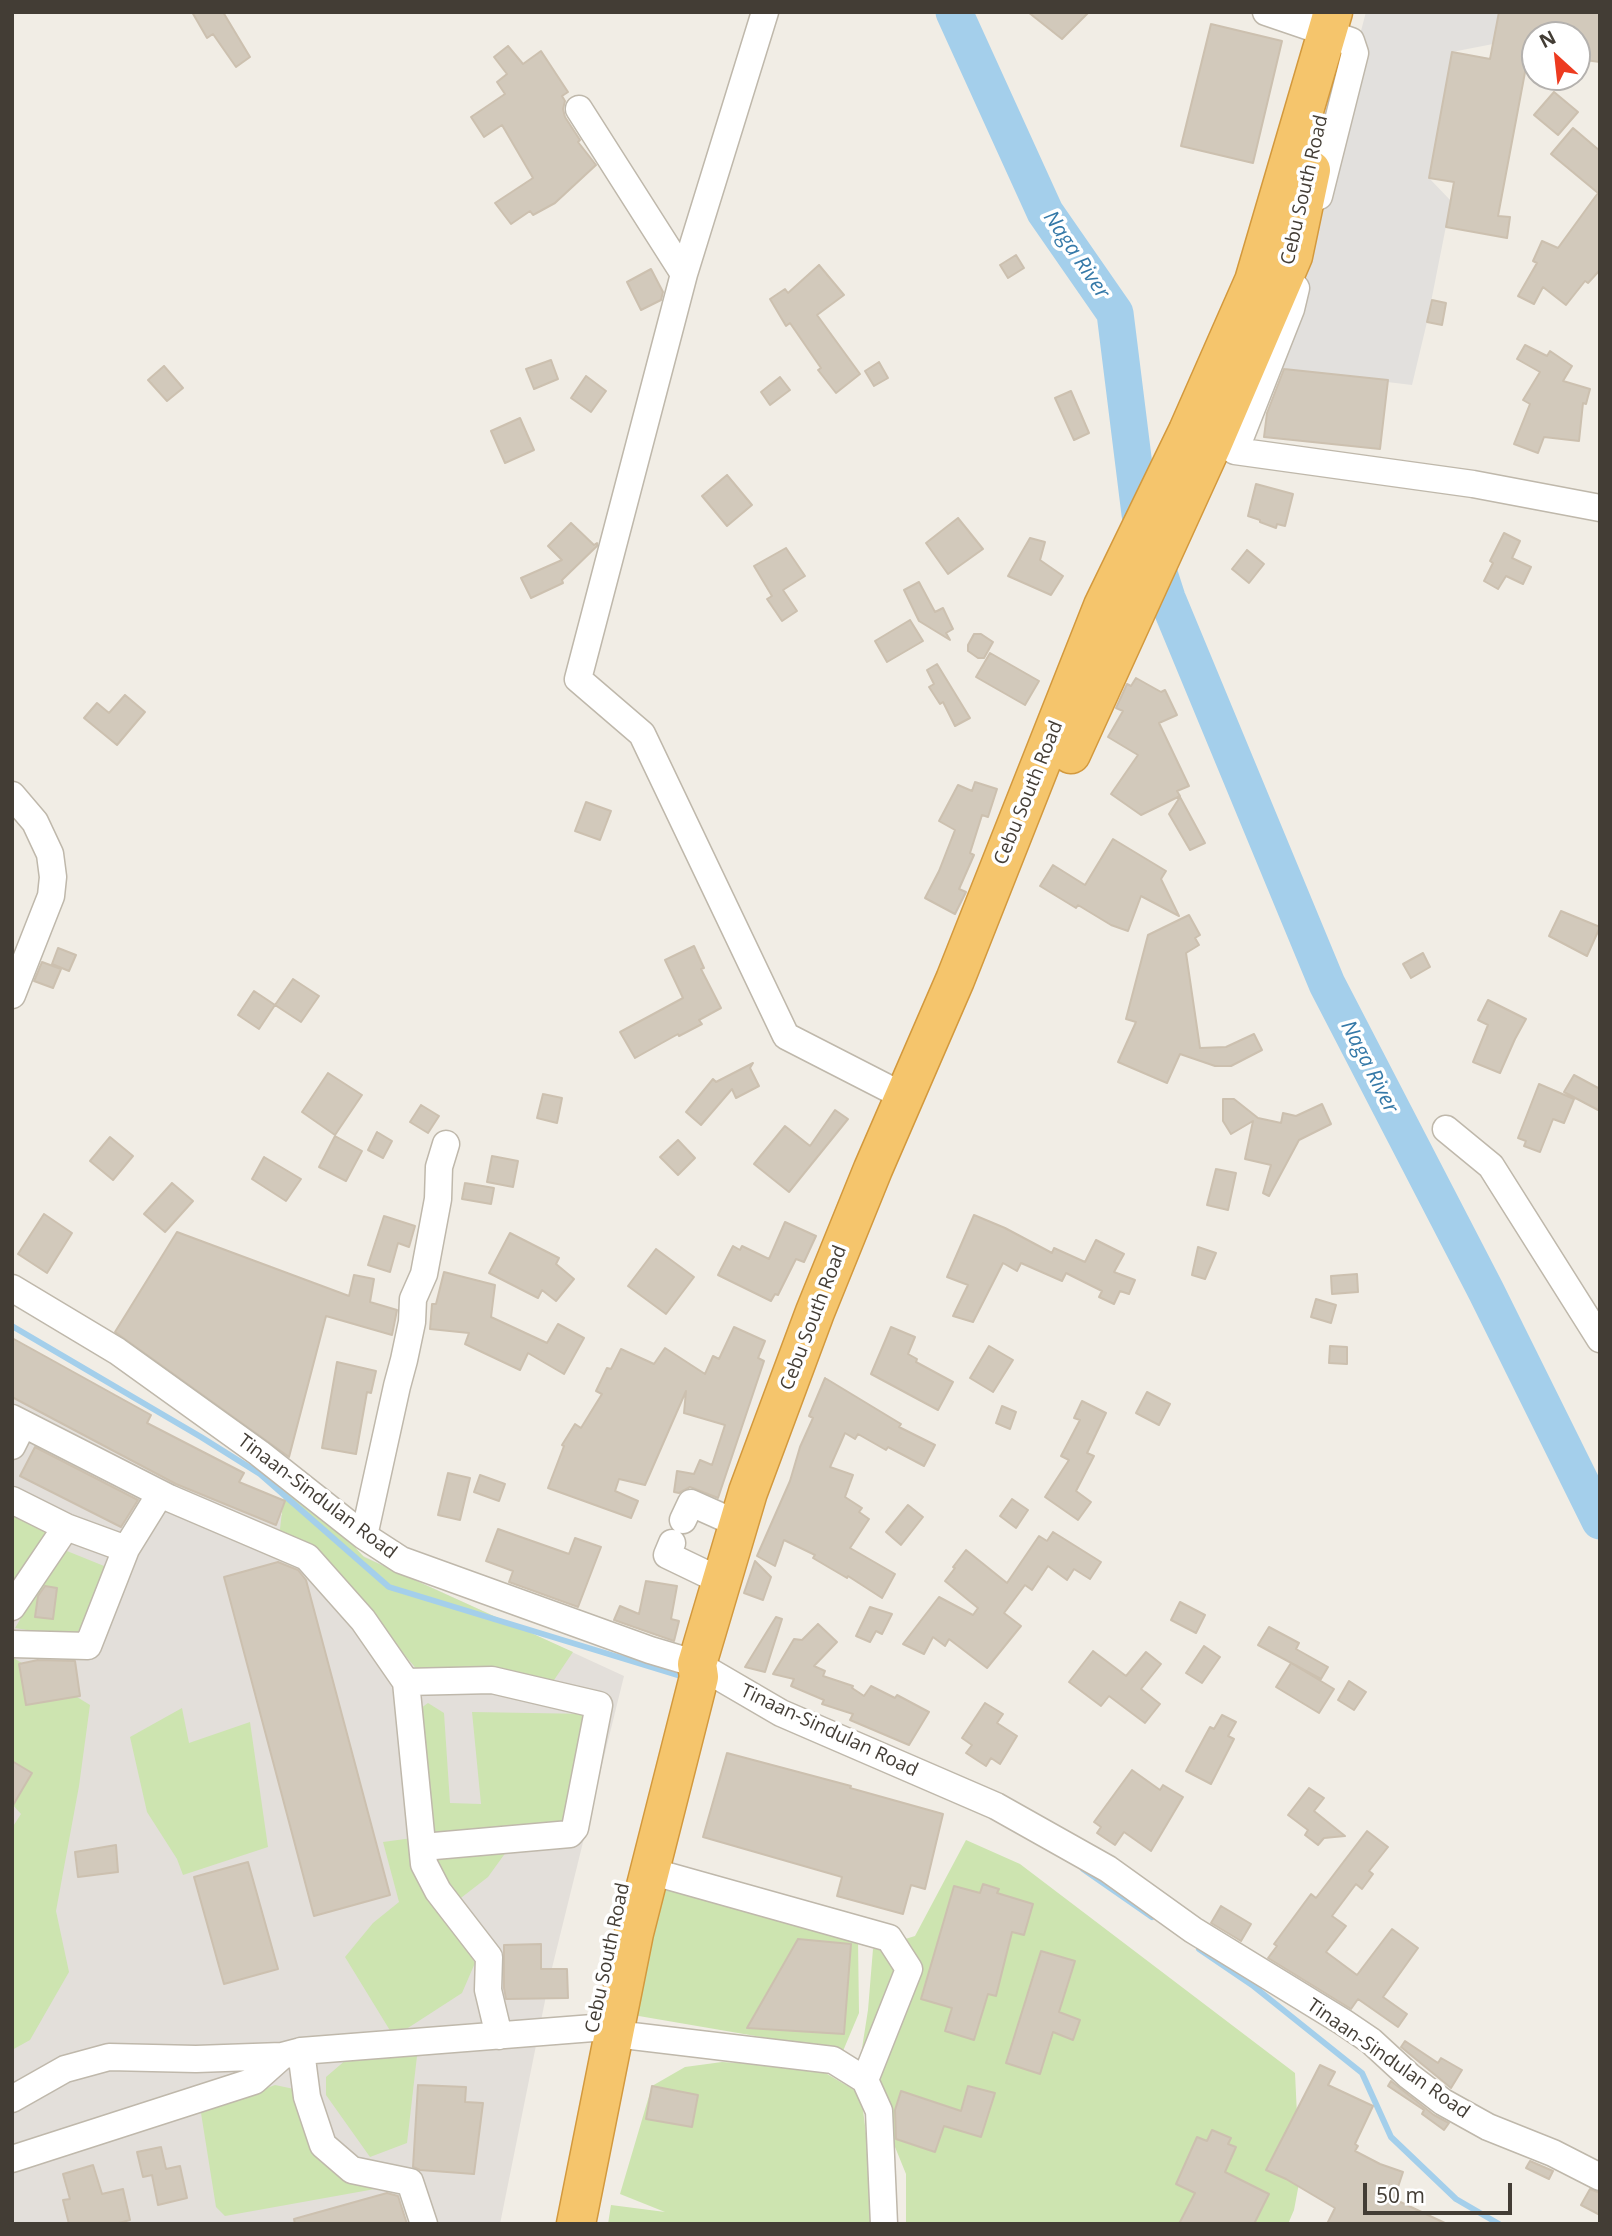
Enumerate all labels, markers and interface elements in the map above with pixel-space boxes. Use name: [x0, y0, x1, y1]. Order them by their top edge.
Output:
north arrow: [1521, 21, 1591, 91]
text: N: [1535, 24, 1560, 54]
street label: Cebu South Road: [1277, 113, 1333, 267]
water label: Naga River: [1037, 206, 1115, 304]
street label: Cebu South Road: [990, 718, 1068, 868]
water label: Naga River: [1335, 1016, 1403, 1118]
street label: Cebu South Road: [776, 1242, 852, 1394]
street label: Tinaan-Sindulan Road: [233, 1430, 401, 1564]
street label: Tinaan-Sindulan Road: [737, 1680, 921, 1782]
street label: Cebu South Road: [581, 1881, 635, 2035]
street label: Tinaan-Sindulan Road: [1302, 1994, 1474, 2124]
scale bar: [1367, 2170, 1516, 2214]
text: 50 m: [1376, 2181, 1425, 2209]

